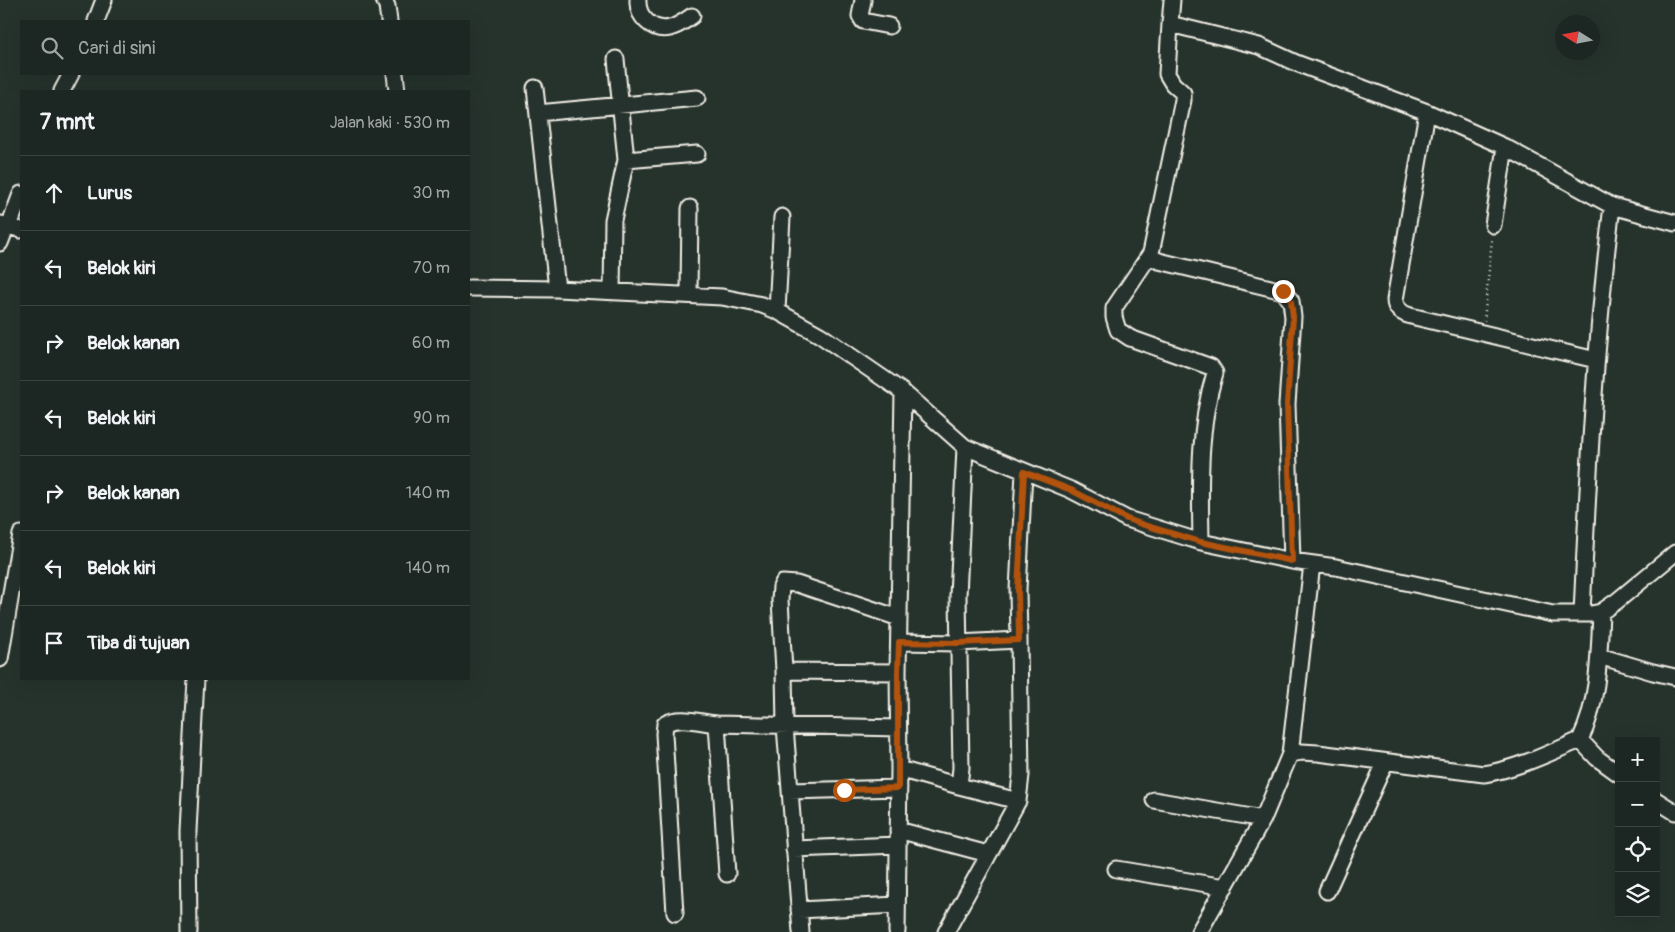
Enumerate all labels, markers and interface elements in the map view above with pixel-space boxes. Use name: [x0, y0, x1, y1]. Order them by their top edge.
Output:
north arrow: [1555, 15, 1600, 60]
search box: [20, 20, 470, 75]
icon: search: [38, 34, 66, 62]
text: Cari di sini: [78, 36, 155, 60]
text: 7 mnt: [40, 109, 94, 136]
text: Jalan kaki · 530 m: [330, 113, 450, 133]
icon: ahead: [40, 179, 68, 207]
text: Lurus: [87, 181, 132, 205]
text: 30 m: [412, 183, 450, 203]
icon: left: [40, 254, 68, 282]
text: Belok kiri: [87, 256, 155, 280]
text: 70 m: [413, 258, 450, 278]
route end: [1272, 280, 1295, 303]
icon: right: [40, 329, 68, 357]
text: Belok kanan: [87, 331, 180, 355]
text: 60 m: [412, 333, 450, 353]
icon: left: [40, 404, 68, 432]
text: Belok kiri: [87, 406, 155, 430]
text: 90 m: [413, 408, 450, 428]
icon: right: [40, 479, 68, 507]
text: Belok kanan: [87, 481, 180, 505]
text: 140 m: [406, 483, 450, 503]
icon: left: [40, 554, 68, 582]
text: Belok kiri: [87, 556, 155, 580]
text: 140 m: [406, 558, 450, 578]
icon: arrive: [40, 629, 68, 657]
text: Tiba di tujuan: [87, 631, 190, 655]
map controls: [1615, 737, 1660, 917]
button: +: [1615, 737, 1660, 782]
route start: [833, 779, 856, 802]
button: −: [1615, 782, 1660, 827]
button: locate: [1615, 827, 1660, 872]
button: layers: [1615, 872, 1660, 917]

